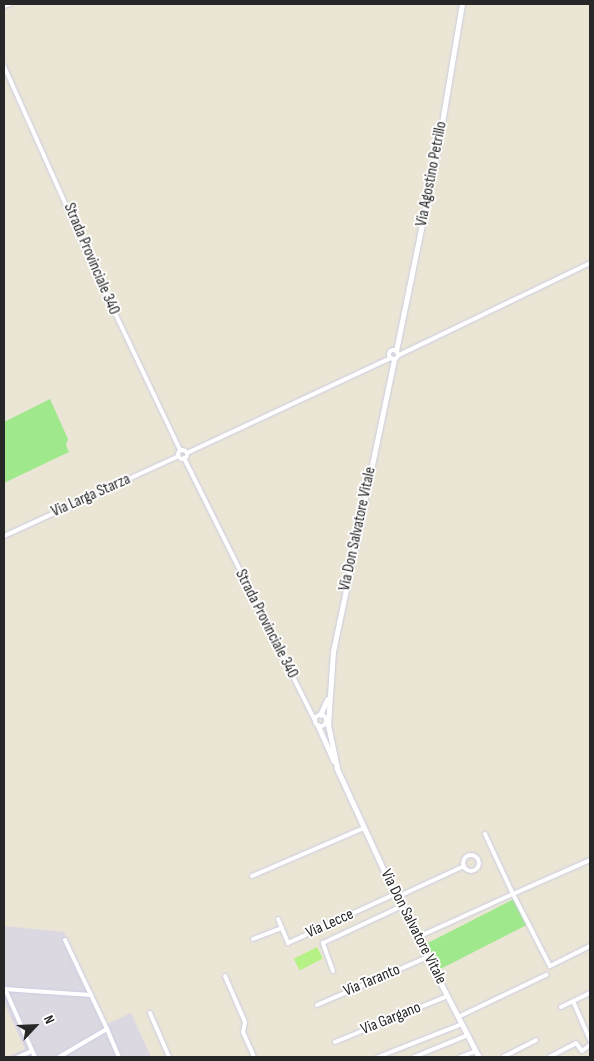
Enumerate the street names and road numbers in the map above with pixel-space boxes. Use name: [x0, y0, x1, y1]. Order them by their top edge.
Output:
street label: Via Agostino Petrillo: [412, 120, 452, 228]
street label: Strada Provinciale 340: [59, 200, 123, 318]
street label: Via Don Salvatore Vitale: [335, 465, 381, 593]
street label: Via Larga Starza: [49, 470, 133, 522]
street label: Strada Provinciale 340: [230, 567, 302, 681]
street label: Via Don Salvatore Vitale: [376, 866, 450, 988]
street label: Via Lecce: [303, 905, 357, 943]
street label: Via Taranto: [341, 961, 403, 1001]
street label: Via Gargano: [358, 998, 424, 1040]

